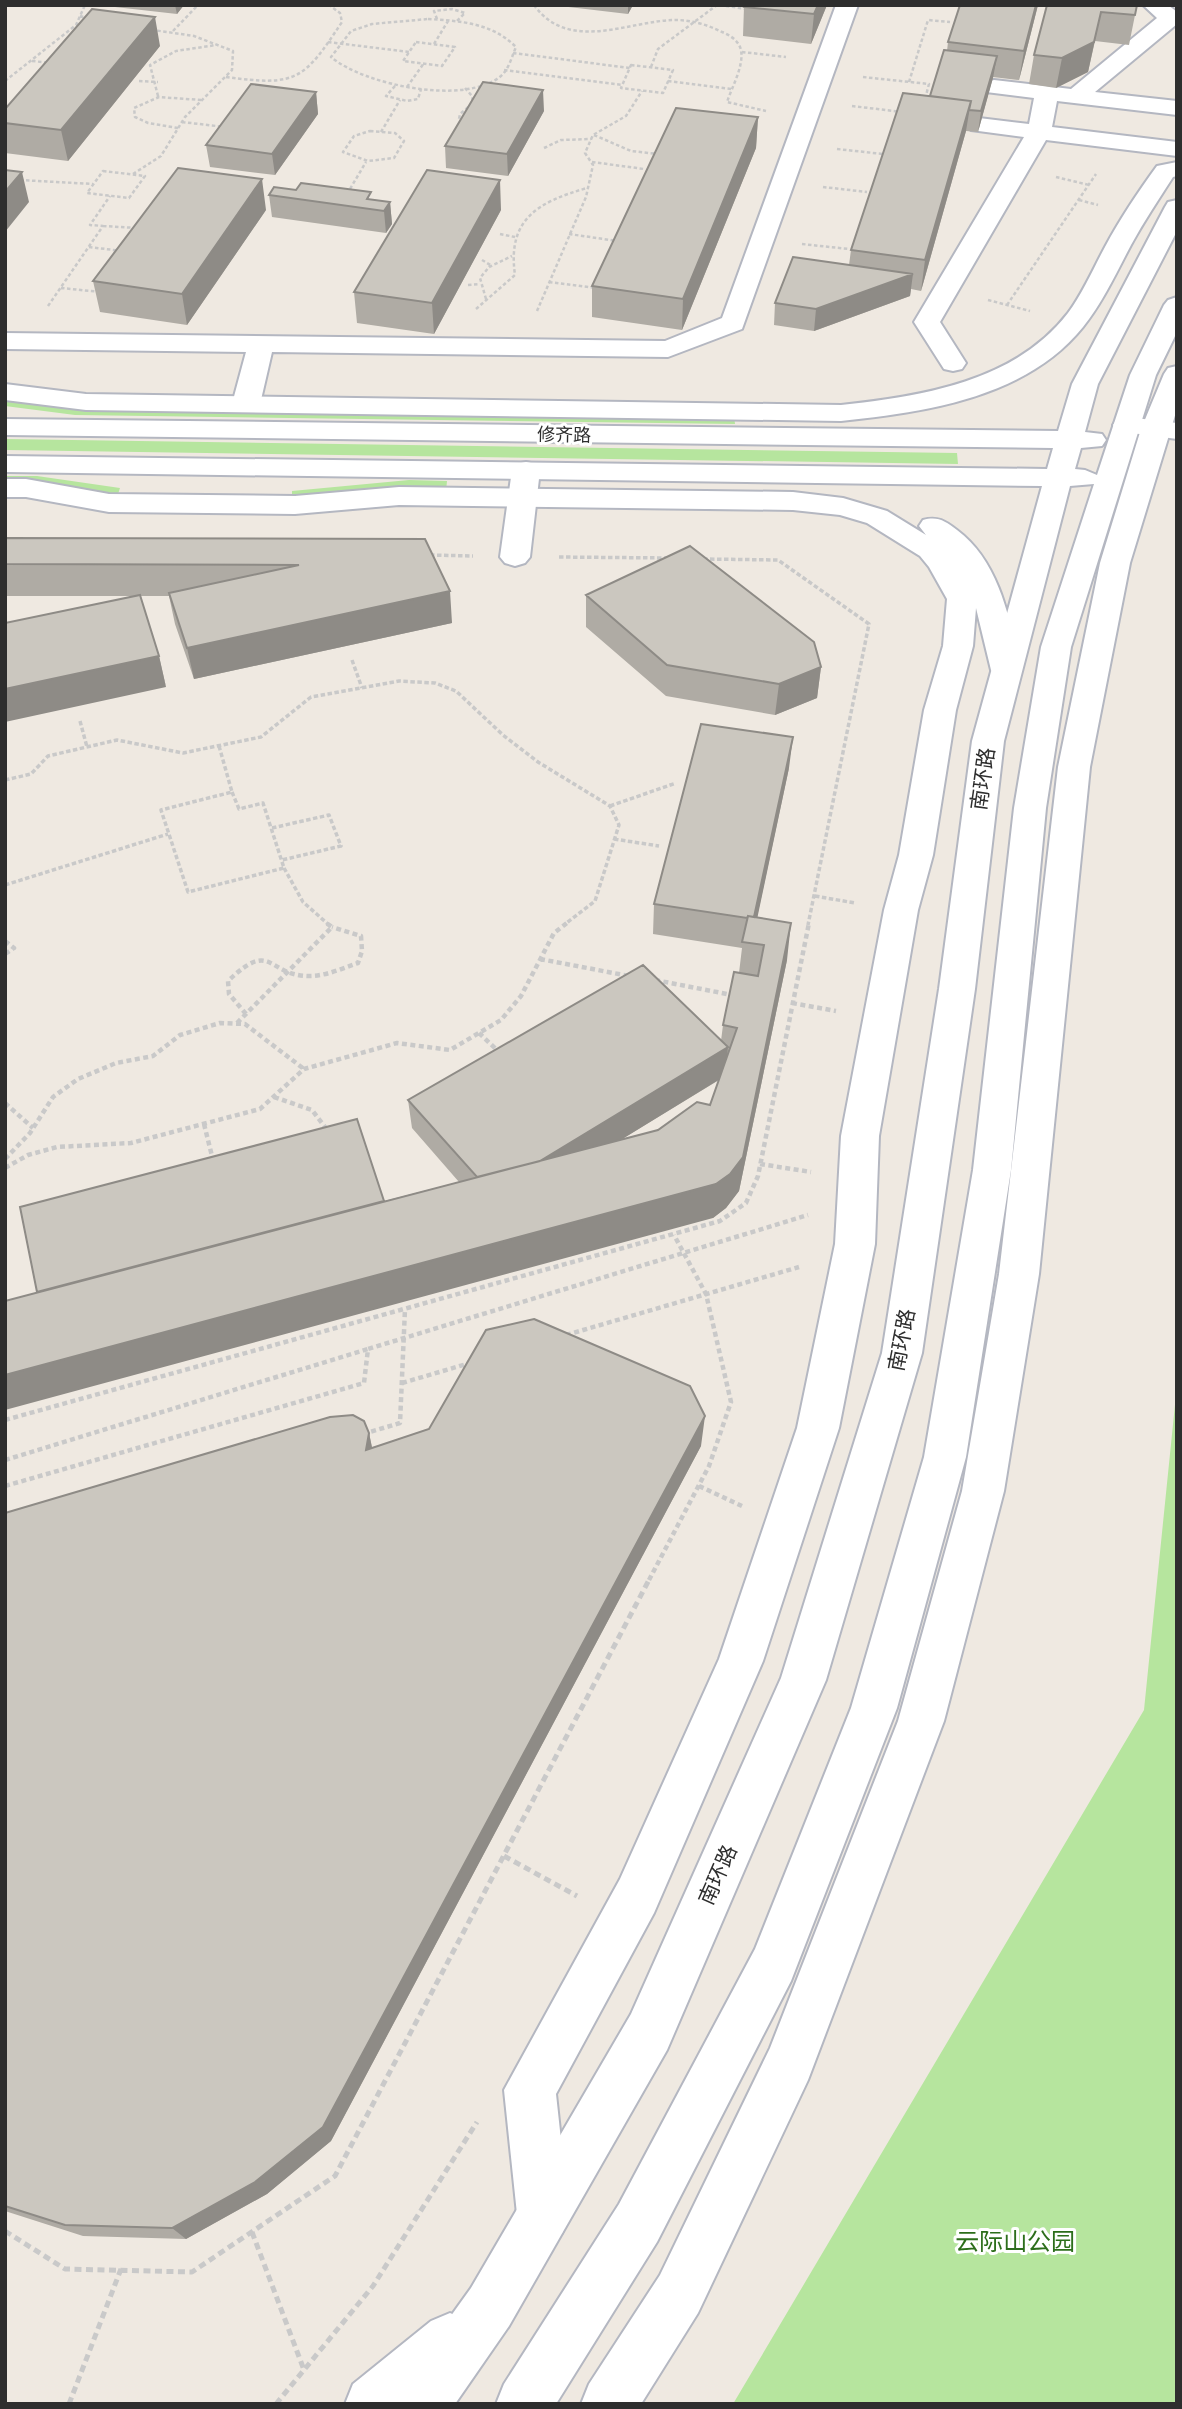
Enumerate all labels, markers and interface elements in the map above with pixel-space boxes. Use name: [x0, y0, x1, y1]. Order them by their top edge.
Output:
street label: 修齐路: [537, 424, 591, 445]
street label: 南环路: [967, 746, 999, 812]
street label: 南环路: [884, 1307, 920, 1373]
street label: 南环路: [694, 1841, 742, 1909]
park label: 云际山公园: [955, 2228, 1075, 2256]

